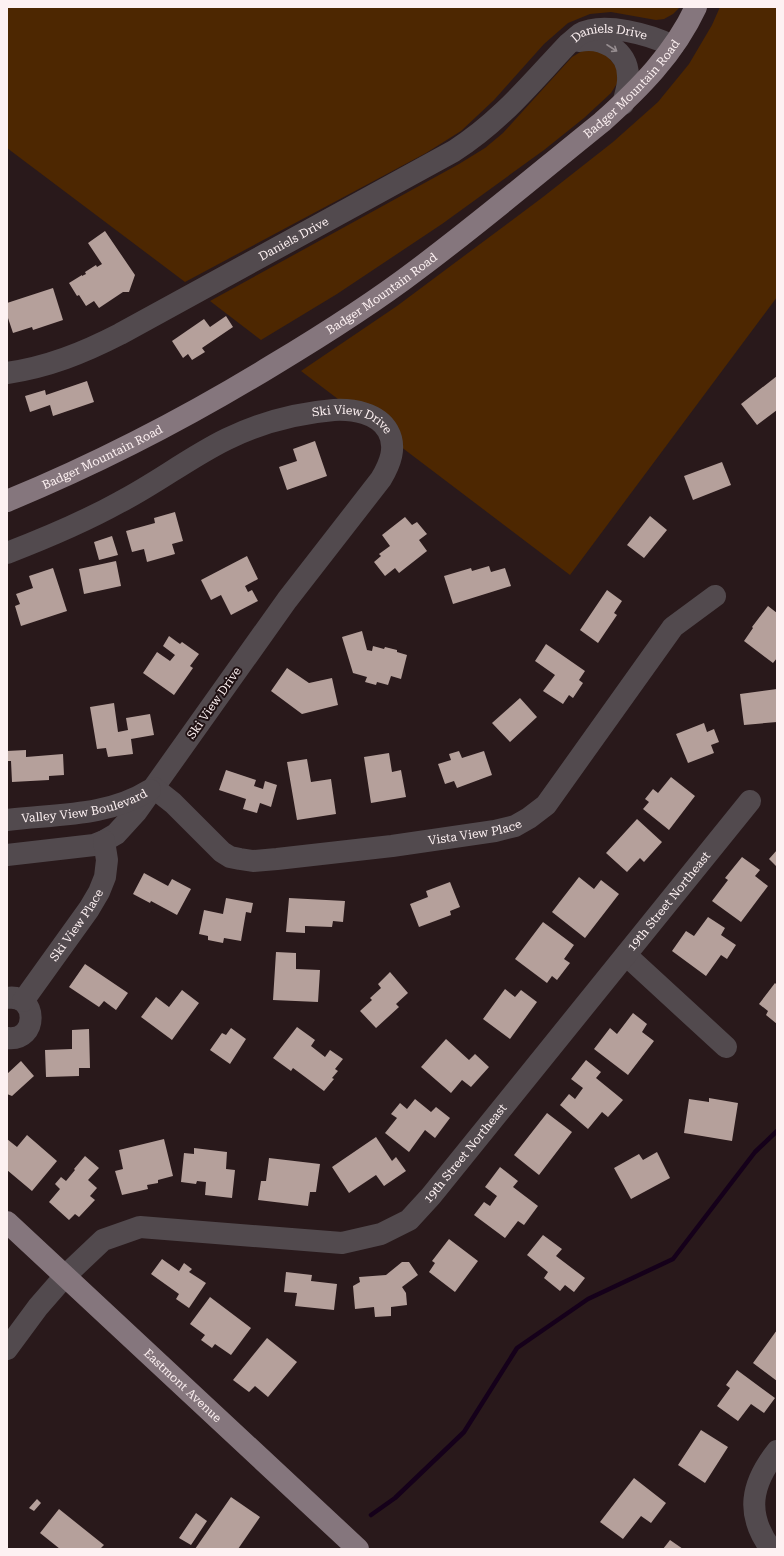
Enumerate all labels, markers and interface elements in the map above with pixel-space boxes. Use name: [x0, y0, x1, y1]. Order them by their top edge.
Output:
street label: Daniels Drive: [568, 22, 649, 45]
street label: Badger Mountain Road: [581, 37, 683, 141]
one-way arrow: [606, 44, 617, 52]
street label: Daniels Drive: [256, 214, 331, 264]
street label: Badger Mountain Road: [324, 250, 440, 337]
street label: Ski View Drive: [311, 403, 395, 437]
street label: Badger Mountain Road: [40, 422, 165, 492]
street label: Ski View Drive: [184, 664, 244, 742]
street label: Valley View Boulevard: [21, 786, 150, 825]
street label: Vista View Place: [427, 816, 525, 848]
street label: 19th Street Northeast: [625, 849, 714, 954]
street label: Ski View Place: [47, 886, 106, 964]
street label: 19th Street Northeast: [421, 1101, 510, 1206]
street label: Eastmont Avenue: [141, 1346, 225, 1425]

